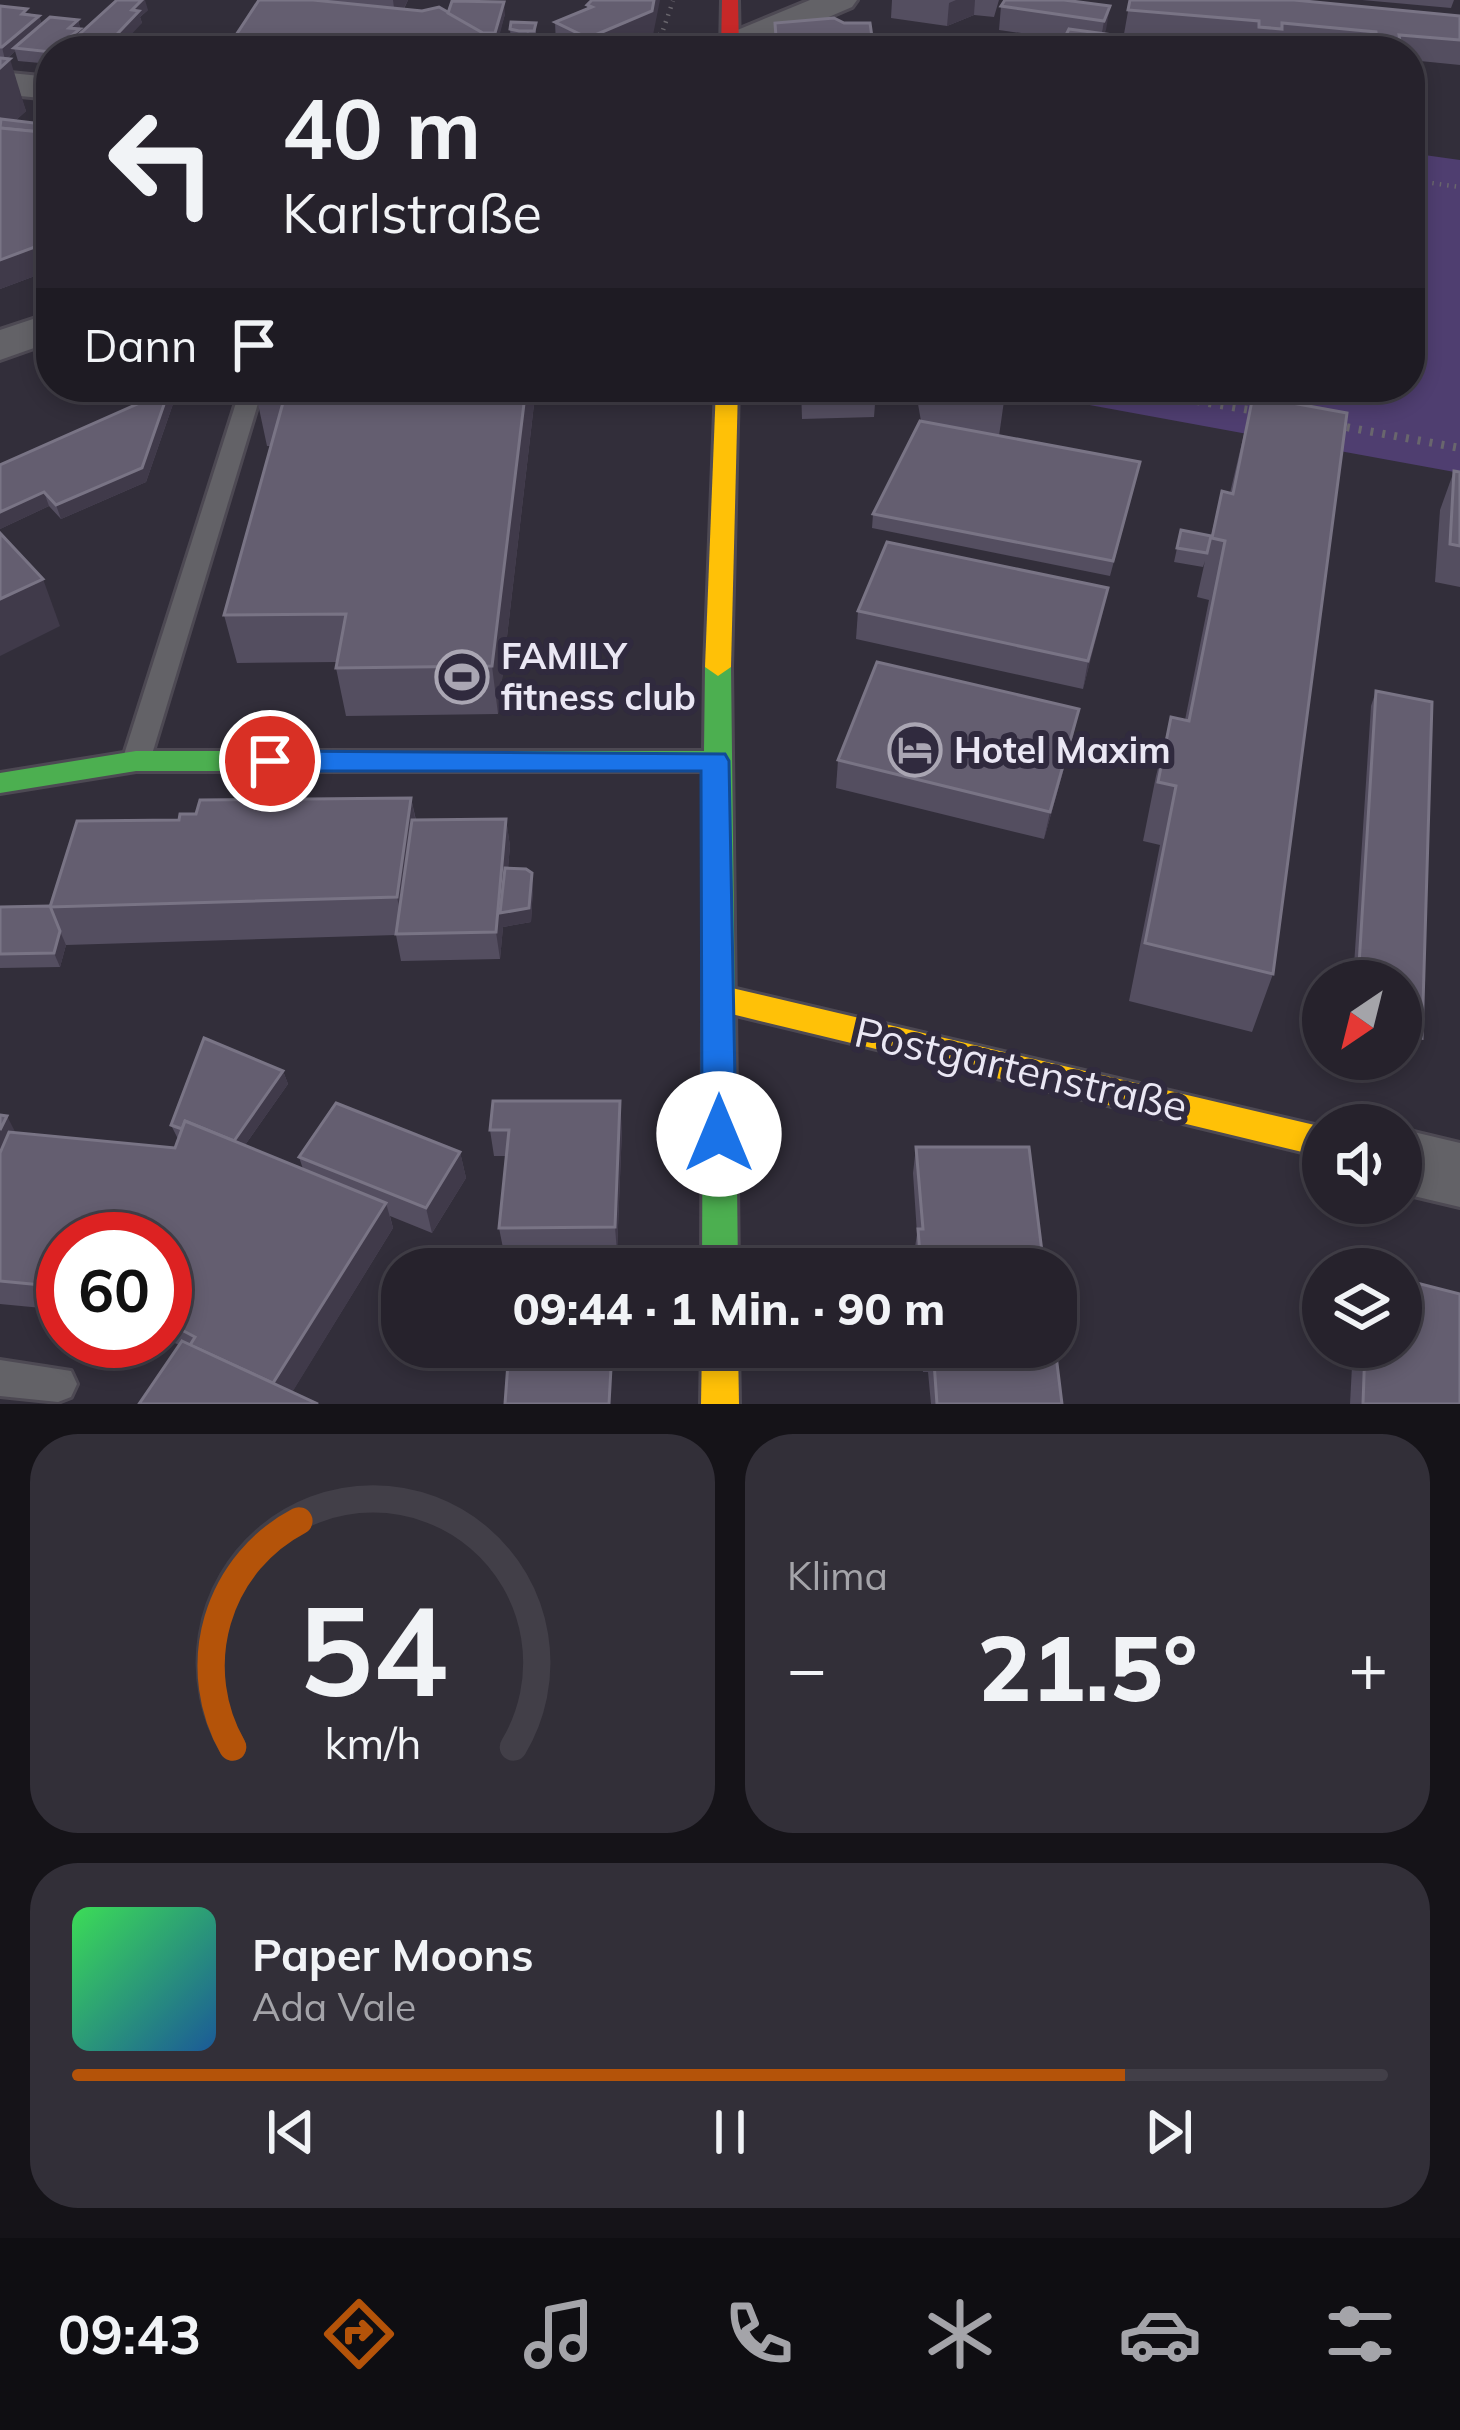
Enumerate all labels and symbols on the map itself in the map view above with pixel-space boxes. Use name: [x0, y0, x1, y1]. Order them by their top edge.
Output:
place label: FAMILY fitness club: [501, 633, 696, 719]
sports icon: FAMILY fitness club: [434, 649, 490, 705]
pin: [219, 710, 321, 812]
hotel icon: Hotel Maxim: [887, 722, 943, 778]
place label: Hotel Maxim: [954, 727, 1171, 772]
north arrow: [1302, 960, 1422, 1080]
street label: Postgartenstraße: [850, 1005, 1192, 1133]
position arrow: [656, 1071, 782, 1197]
speed limit sign: 60: [36, 1212, 192, 1368]

